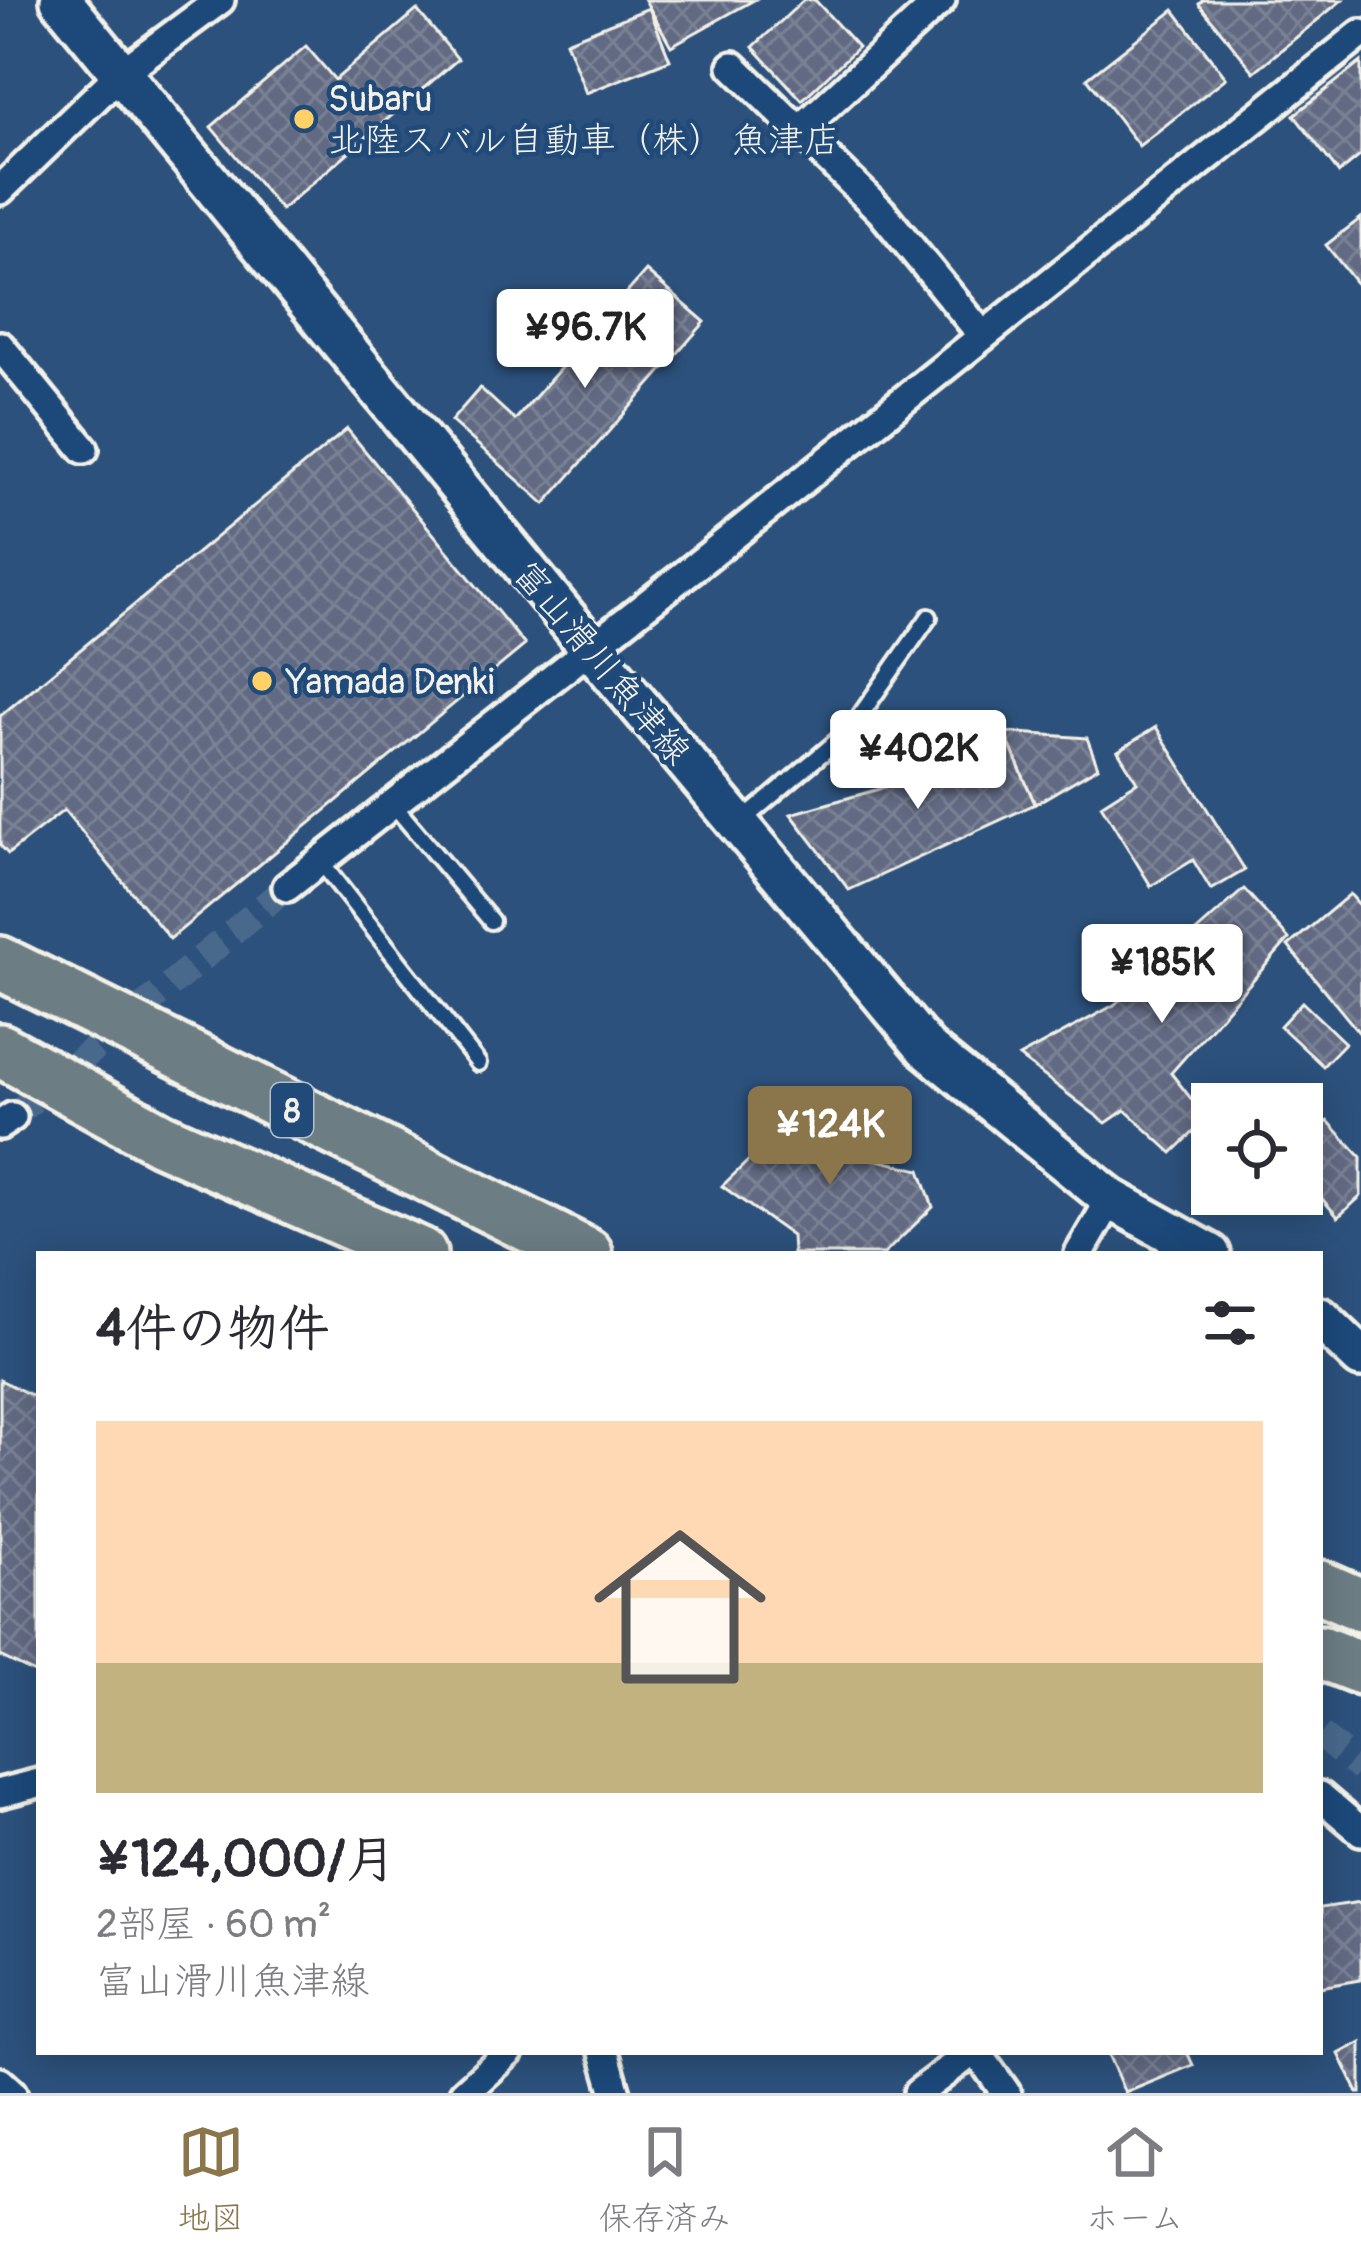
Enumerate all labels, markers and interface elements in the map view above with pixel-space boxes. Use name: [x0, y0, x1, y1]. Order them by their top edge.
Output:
place label: Subaru 北陸スバル自動車（株） 魚津店: [328, 77, 840, 163]
marker: Subaru 北陸スバル自動車（株） 魚津店: [291, 106, 317, 132]
pin: ¥96.7K: [487, 289, 683, 391]
text: ¥96.7K: [524, 303, 646, 352]
street label: 富山滑川魚津線: [504, 552, 700, 774]
place label: Yamada Denki: [285, 660, 495, 705]
marker: Yamada Denki: [249, 668, 275, 694]
pin: ¥402K: [834, 710, 1002, 812]
text: ¥402K: [857, 724, 979, 773]
pin: ¥185K: [1078, 924, 1246, 1026]
text: ¥185K: [1109, 938, 1215, 987]
road number: 8: [271, 1083, 313, 1137]
map controls: [1191, 1083, 1323, 1215]
button: locate: [1191, 1083, 1323, 1215]
pin: ¥124K: [746, 1086, 914, 1188]
text: ¥124K: [775, 1100, 885, 1149]
icon: filters: [1197, 1290, 1263, 1356]
text: 4件の物件: [96, 1297, 330, 1361]
icon: home: [572, 1499, 788, 1715]
text: ¥124,000/月: [96, 1828, 396, 1892]
text: 2部屋 · 60 m²: [96, 1900, 331, 1949]
text: 富山滑川魚津線: [96, 1957, 369, 2006]
tab: 地図: [178, 2119, 244, 2239]
tab: 保存済み: [599, 2119, 731, 2239]
tab: ホーム: [1086, 2119, 1183, 2239]

